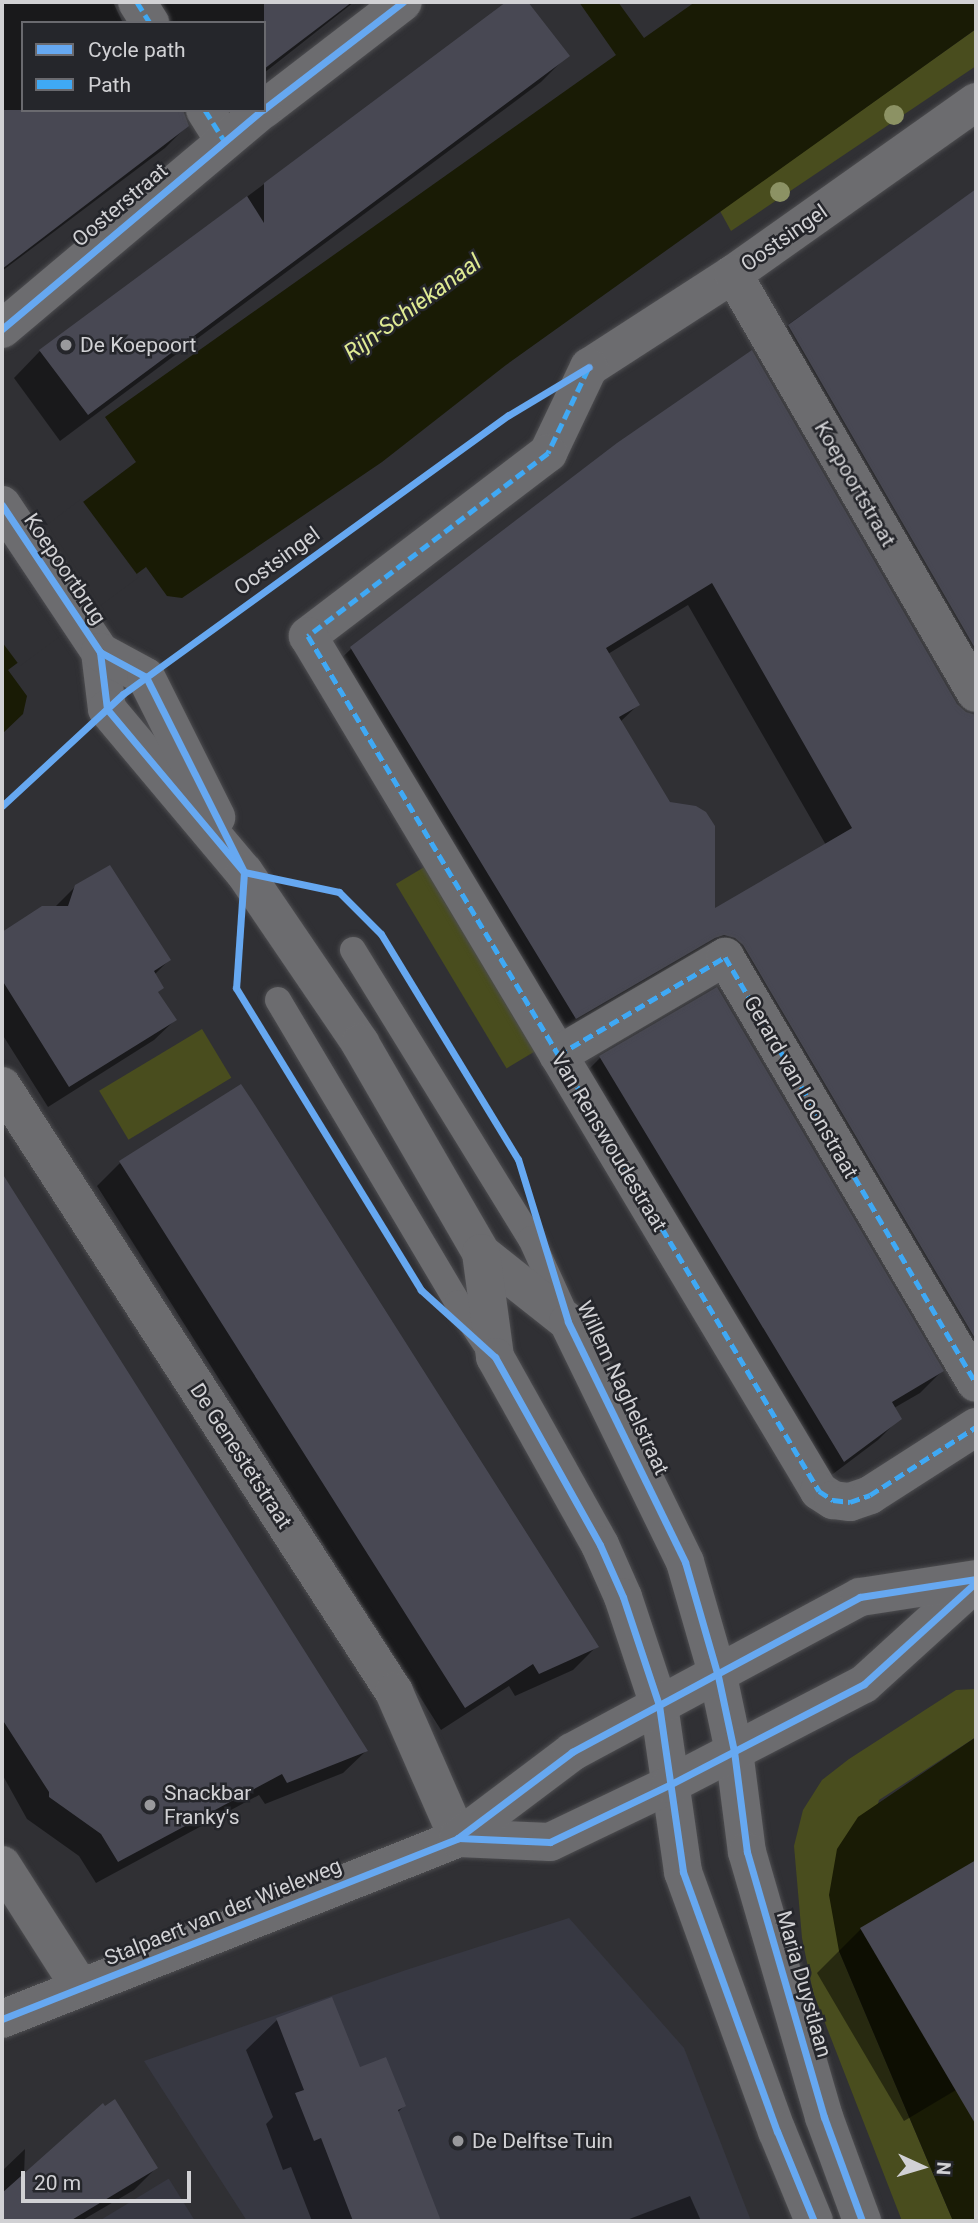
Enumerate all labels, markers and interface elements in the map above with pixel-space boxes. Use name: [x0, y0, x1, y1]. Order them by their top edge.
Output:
legend: [21, 21, 266, 112]
text: Cycle path: [88, 38, 186, 62]
text: Path: [88, 73, 131, 97]
street label: Oosterstraat: [67, 158, 173, 252]
street label: Oostsingel: [736, 199, 832, 277]
water label: Rijn-Schiekanaal: [339, 249, 487, 367]
place label: De Koepoort: [80, 332, 196, 358]
marker: De Koepoort: [58, 337, 74, 353]
street label: Koepoortstraat: [809, 417, 901, 551]
street label: Koepoortbrug: [19, 509, 111, 629]
street label: Oostsingel: [229, 522, 325, 600]
street label: Gerard van Loonstraat: [738, 991, 864, 1183]
street label: Van Renswoudestraat: [546, 1048, 672, 1236]
street label: Willem Naghelstraat: [572, 1297, 674, 1479]
street label: De Genestetstraat: [185, 1379, 297, 1533]
place label: Snackbar Franky's: [164, 1780, 251, 1830]
marker: Snackbar Franky's: [142, 1797, 158, 1813]
street label: Stalpaert van der Wieleweg: [101, 1853, 345, 1971]
street label: Maria Duystlaan: [771, 1908, 837, 2060]
place label: De Delftse Tuin: [472, 2128, 613, 2154]
north arrow: [887, 2132, 957, 2202]
marker: De Delftse Tuin: [450, 2133, 466, 2149]
scale bar: [24, 2156, 194, 2200]
text: N: [932, 2161, 955, 2176]
text: 20 m: [34, 2171, 81, 2195]

